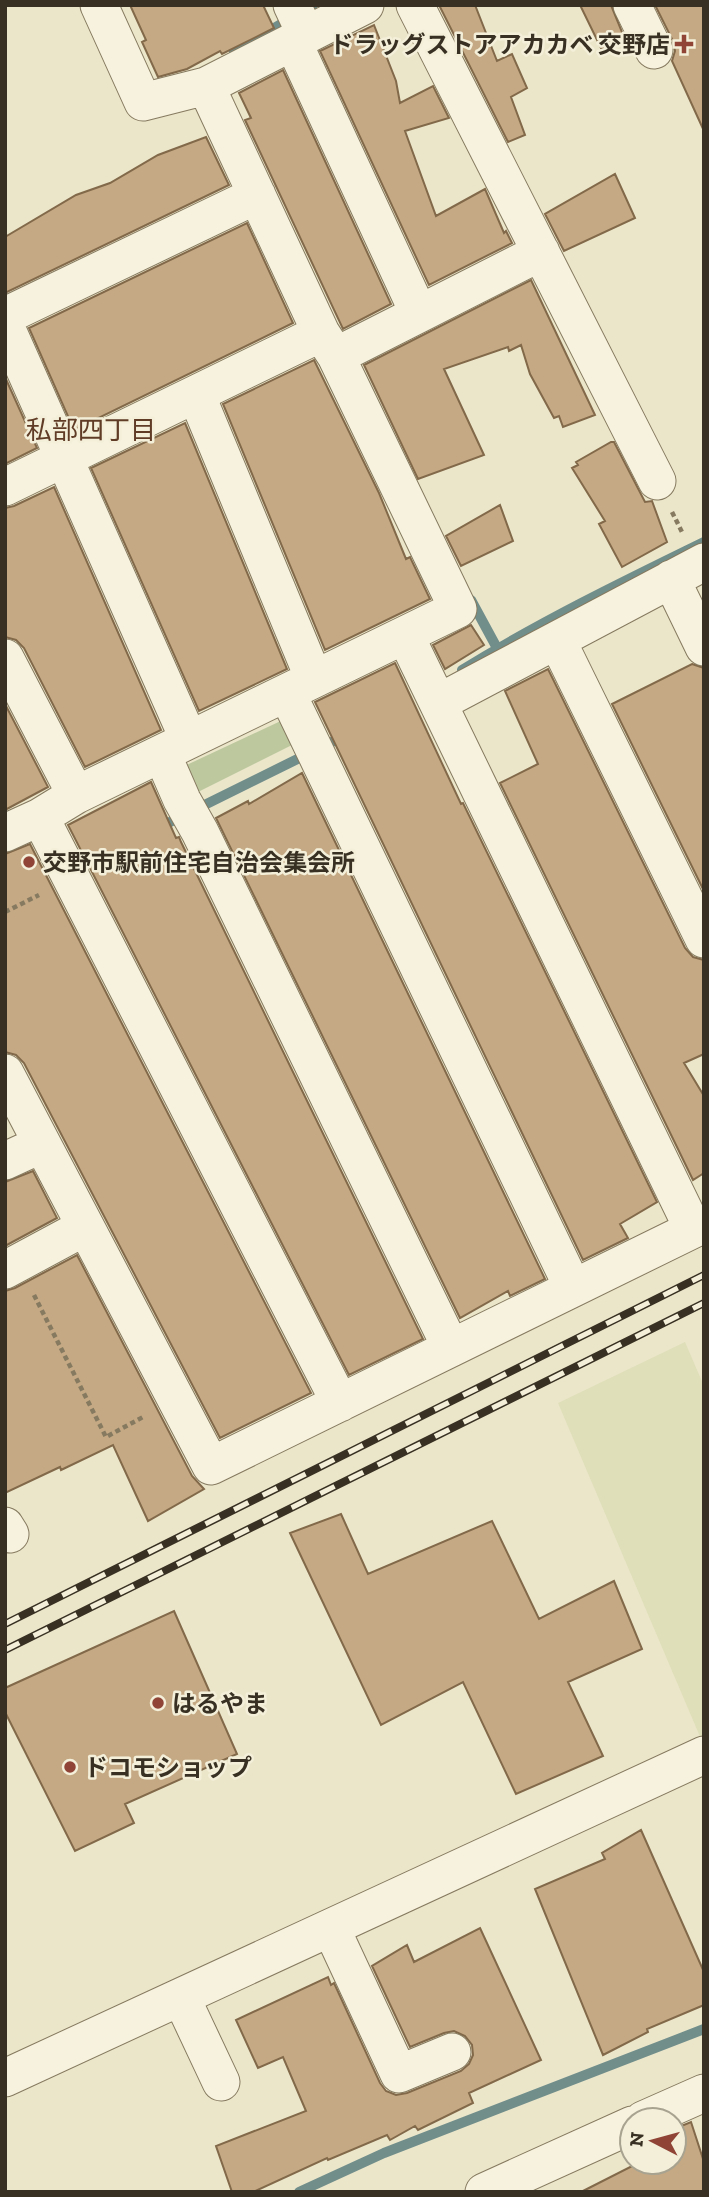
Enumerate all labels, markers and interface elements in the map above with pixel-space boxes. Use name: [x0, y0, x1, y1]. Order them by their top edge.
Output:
place label: ドラッグストアアカカベ 交野店: [330, 30, 670, 59]
marker: ドラッグストアアカカベ 交野店: [676, 36, 692, 52]
district label: 私部四丁目: [26, 414, 156, 446]
place label: 交野市駅前住宅自治会集会所: [43, 848, 355, 877]
marker: 交野市駅前住宅自治会集会所: [21, 854, 37, 870]
place label: はるやま: [172, 1689, 268, 1718]
marker: はるやま: [150, 1695, 166, 1711]
place label: ドコモショップ: [84, 1753, 252, 1782]
marker: ドコモショップ: [62, 1759, 78, 1775]
north arrow: [618, 2106, 688, 2176]
text: N: [624, 2131, 649, 2148]

